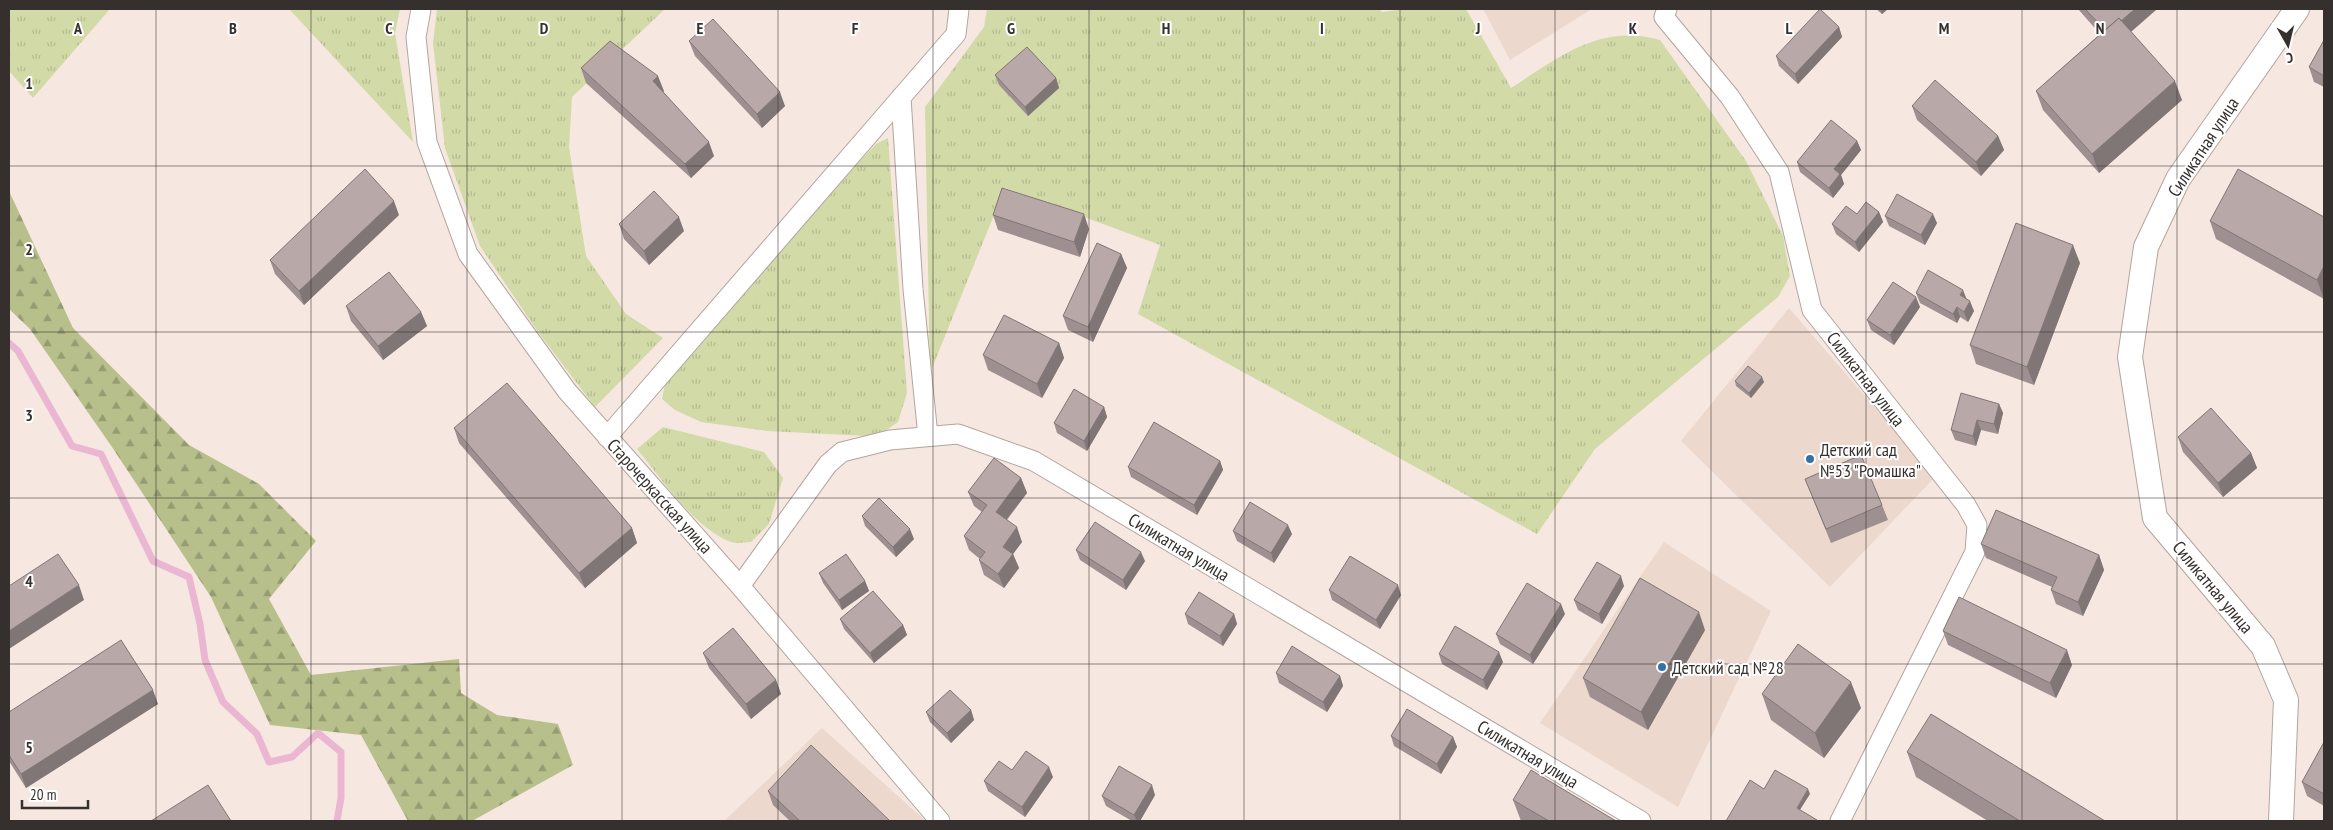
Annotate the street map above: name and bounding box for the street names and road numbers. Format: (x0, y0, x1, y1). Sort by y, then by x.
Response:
street label: Силикатная улица (2162, 93, 2244, 201)
street label: Силикатная улица (1822, 327, 1910, 431)
street label: Старочеркасская улица (602, 434, 718, 558)
street label: Силикатная улица (1124, 508, 1234, 586)
street label: Силикатная улица (2168, 536, 2258, 638)
street label: Силикатная улица (1473, 715, 1583, 793)

